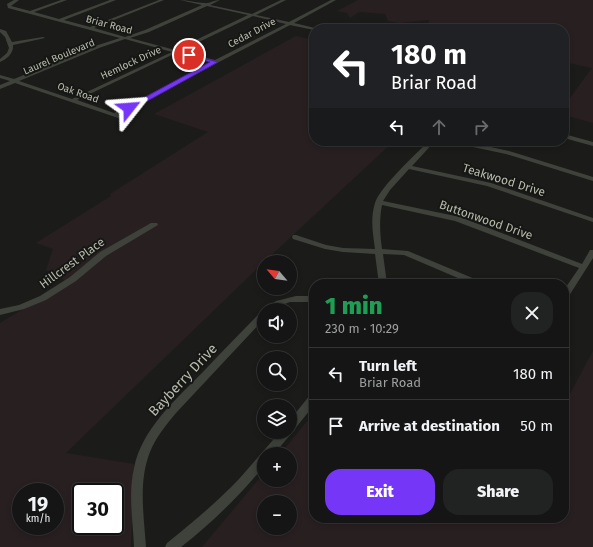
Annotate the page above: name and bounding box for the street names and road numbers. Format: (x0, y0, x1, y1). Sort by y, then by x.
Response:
street label: Briar Road (84, 13, 134, 37)
street label: Cedar Drive (226, 15, 278, 51)
street label: Laurel Boulevard (21, 37, 97, 77)
street label: Hemlock Drive (99, 44, 163, 82)
street label: Oak Road (56, 80, 100, 106)
street label: Teakwood Drive (461, 161, 547, 199)
street label: Buttonwood Drive (437, 197, 535, 243)
street label: Hillcrest Place (37, 235, 107, 291)
street label: Bayberry Drive (145, 340, 221, 420)

